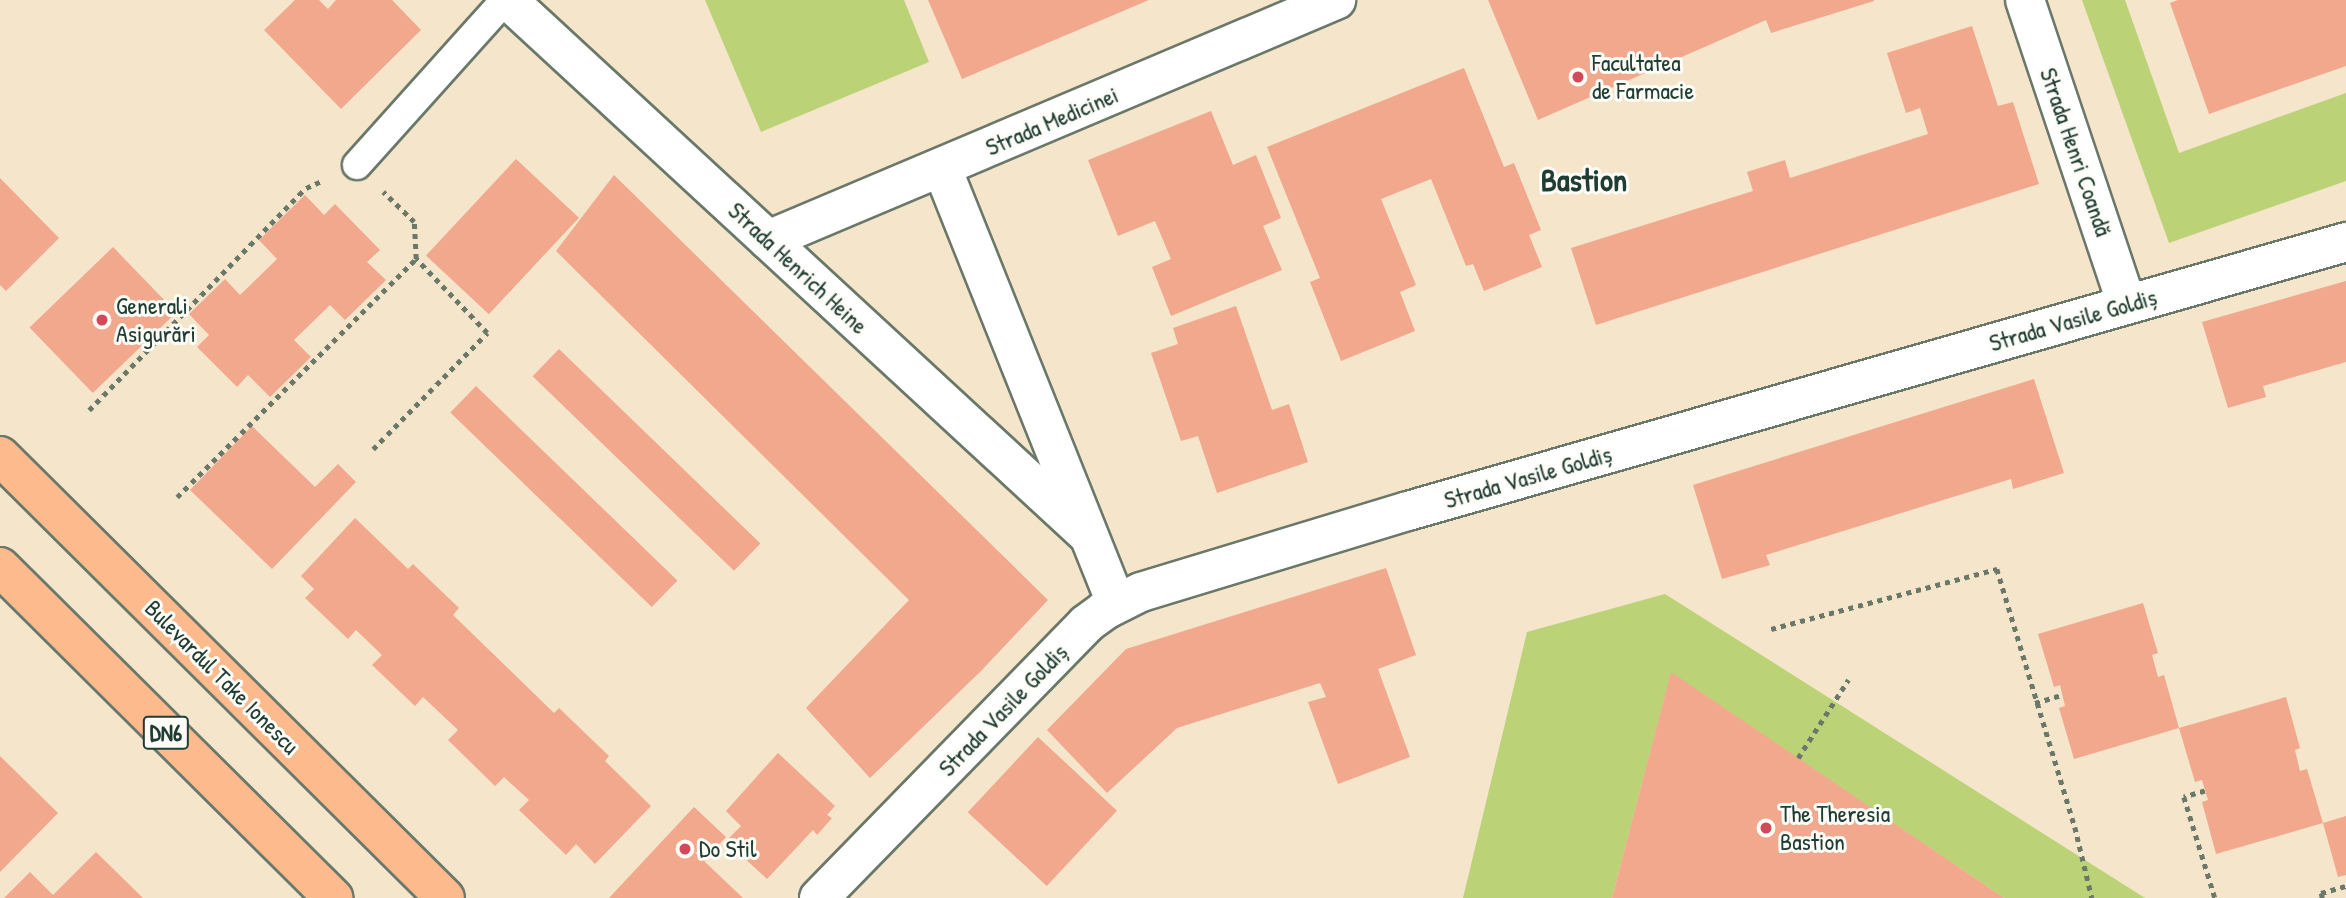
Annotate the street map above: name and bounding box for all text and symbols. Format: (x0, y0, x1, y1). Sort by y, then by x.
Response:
place label: Facultatea de Farmacie (1592, 49, 1694, 105)
street label: Strada Henri Coandă (2034, 64, 2118, 240)
marker: Facultatea de Farmacie (1570, 69, 1586, 85)
street label: Strada Medicinei (981, 80, 1123, 162)
district label: Bastion (1541, 161, 1627, 199)
street label: Strada Henrich Heine (722, 196, 874, 340)
street label: Strada Vasile Goldiș (1986, 282, 2160, 358)
place label: Generali Asigurări (116, 292, 196, 348)
marker: Generali Asigurări (94, 312, 110, 328)
street label: Strada Vasile Goldiș (1441, 439, 1615, 515)
street label: Bulevardul Take Ionescu (139, 594, 305, 760)
street label: Strada Vasile Goldiș (933, 638, 1073, 782)
road number: DN6 (142, 713, 190, 752)
place label: The Theresia Bastion (1780, 800, 1890, 856)
marker: The Theresia Bastion (1758, 820, 1774, 836)
place label: Do Stil (699, 835, 757, 863)
marker: Do Stil (677, 841, 693, 857)

